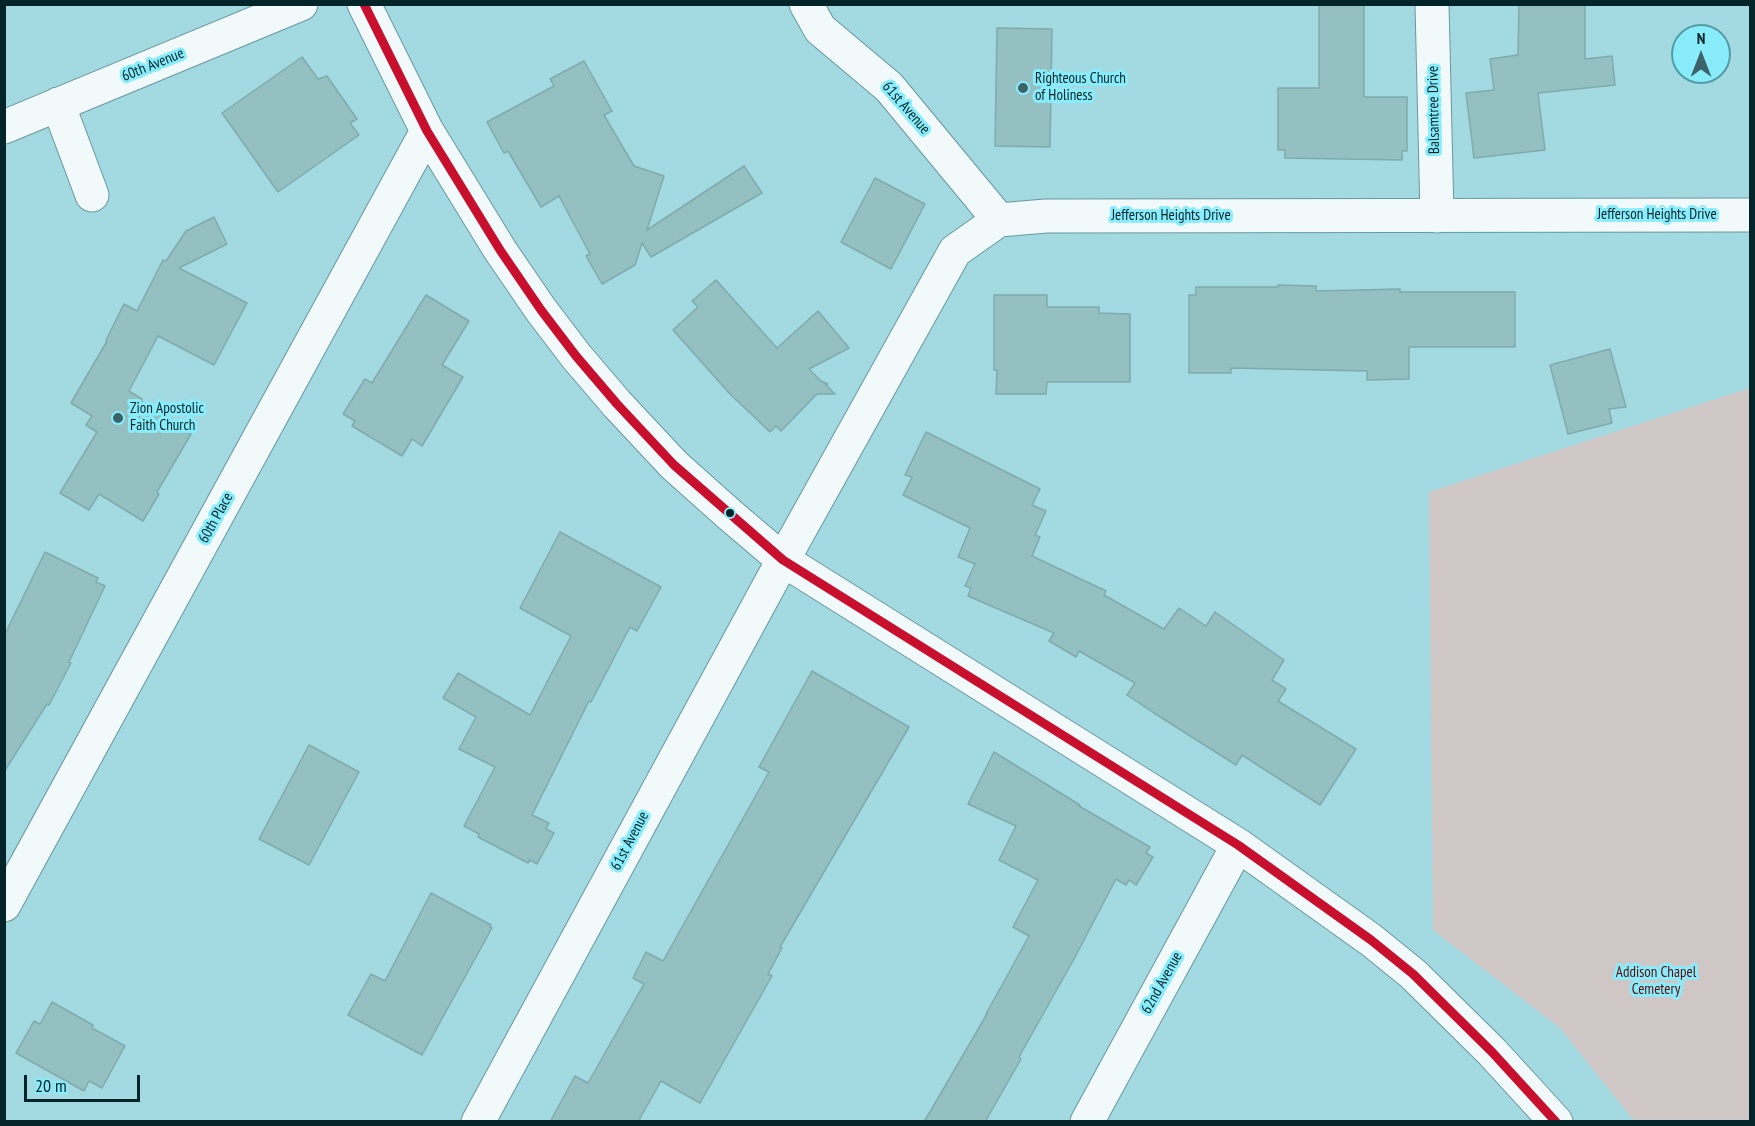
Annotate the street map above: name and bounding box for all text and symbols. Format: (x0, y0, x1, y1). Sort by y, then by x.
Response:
north arrow (1671, 24, 1731, 84)
text: N (1697, 28, 1705, 48)
street label: 60th Avenue (119, 44, 187, 86)
street label: Balsamtree Drive (1424, 66, 1444, 154)
place label: Righteous Church of Holiness (1035, 70, 1126, 105)
street label: 61st Avenue (878, 78, 934, 138)
marker: Righteous Church of Holiness (1016, 81, 1030, 95)
street label: Jefferson Heights Drive (1597, 206, 1717, 224)
street label: Jefferson Heights Drive (1111, 207, 1231, 225)
place label: Zion Apostolic Faith Church (130, 400, 204, 435)
marker: Zion Apostolic Faith Church (111, 411, 125, 425)
street label: 60th Place (195, 490, 237, 546)
unlabelled marker (724, 507, 736, 519)
street label: 61st Avenue (607, 809, 653, 873)
street label: 62nd Avenue (1138, 949, 1186, 1017)
park label: Addison Chapel Cemetery (1616, 964, 1696, 999)
scale bar (27, 1063, 142, 1101)
text: 20 m (35, 1074, 67, 1097)

